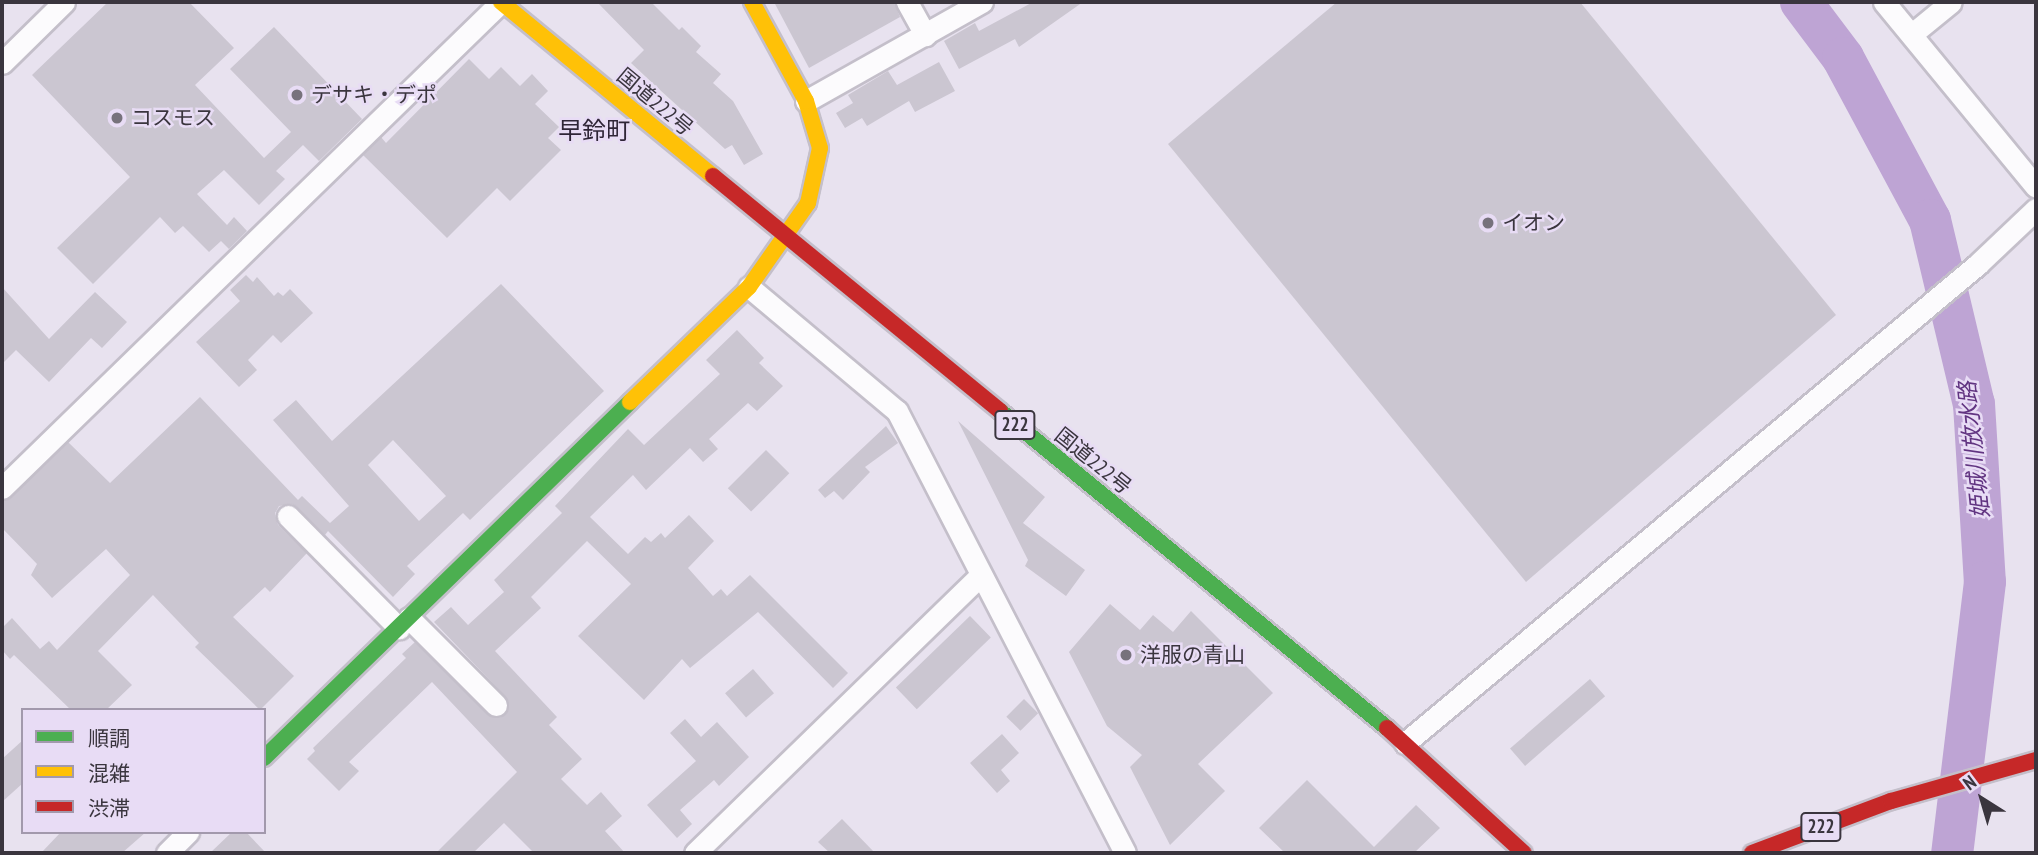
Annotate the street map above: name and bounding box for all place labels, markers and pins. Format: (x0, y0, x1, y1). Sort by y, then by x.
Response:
place label: デサキ・デポ (311, 82, 437, 108)
marker: デサキ・デポ (289, 87, 305, 103)
place label: コスモス (131, 105, 215, 131)
marker: コスモス (109, 110, 125, 126)
place label: イオン (1502, 210, 1565, 236)
marker: イオン (1480, 215, 1496, 231)
place label: 洋服の青山 (1140, 642, 1245, 668)
marker: 洋服の青山 (1118, 647, 1134, 663)

